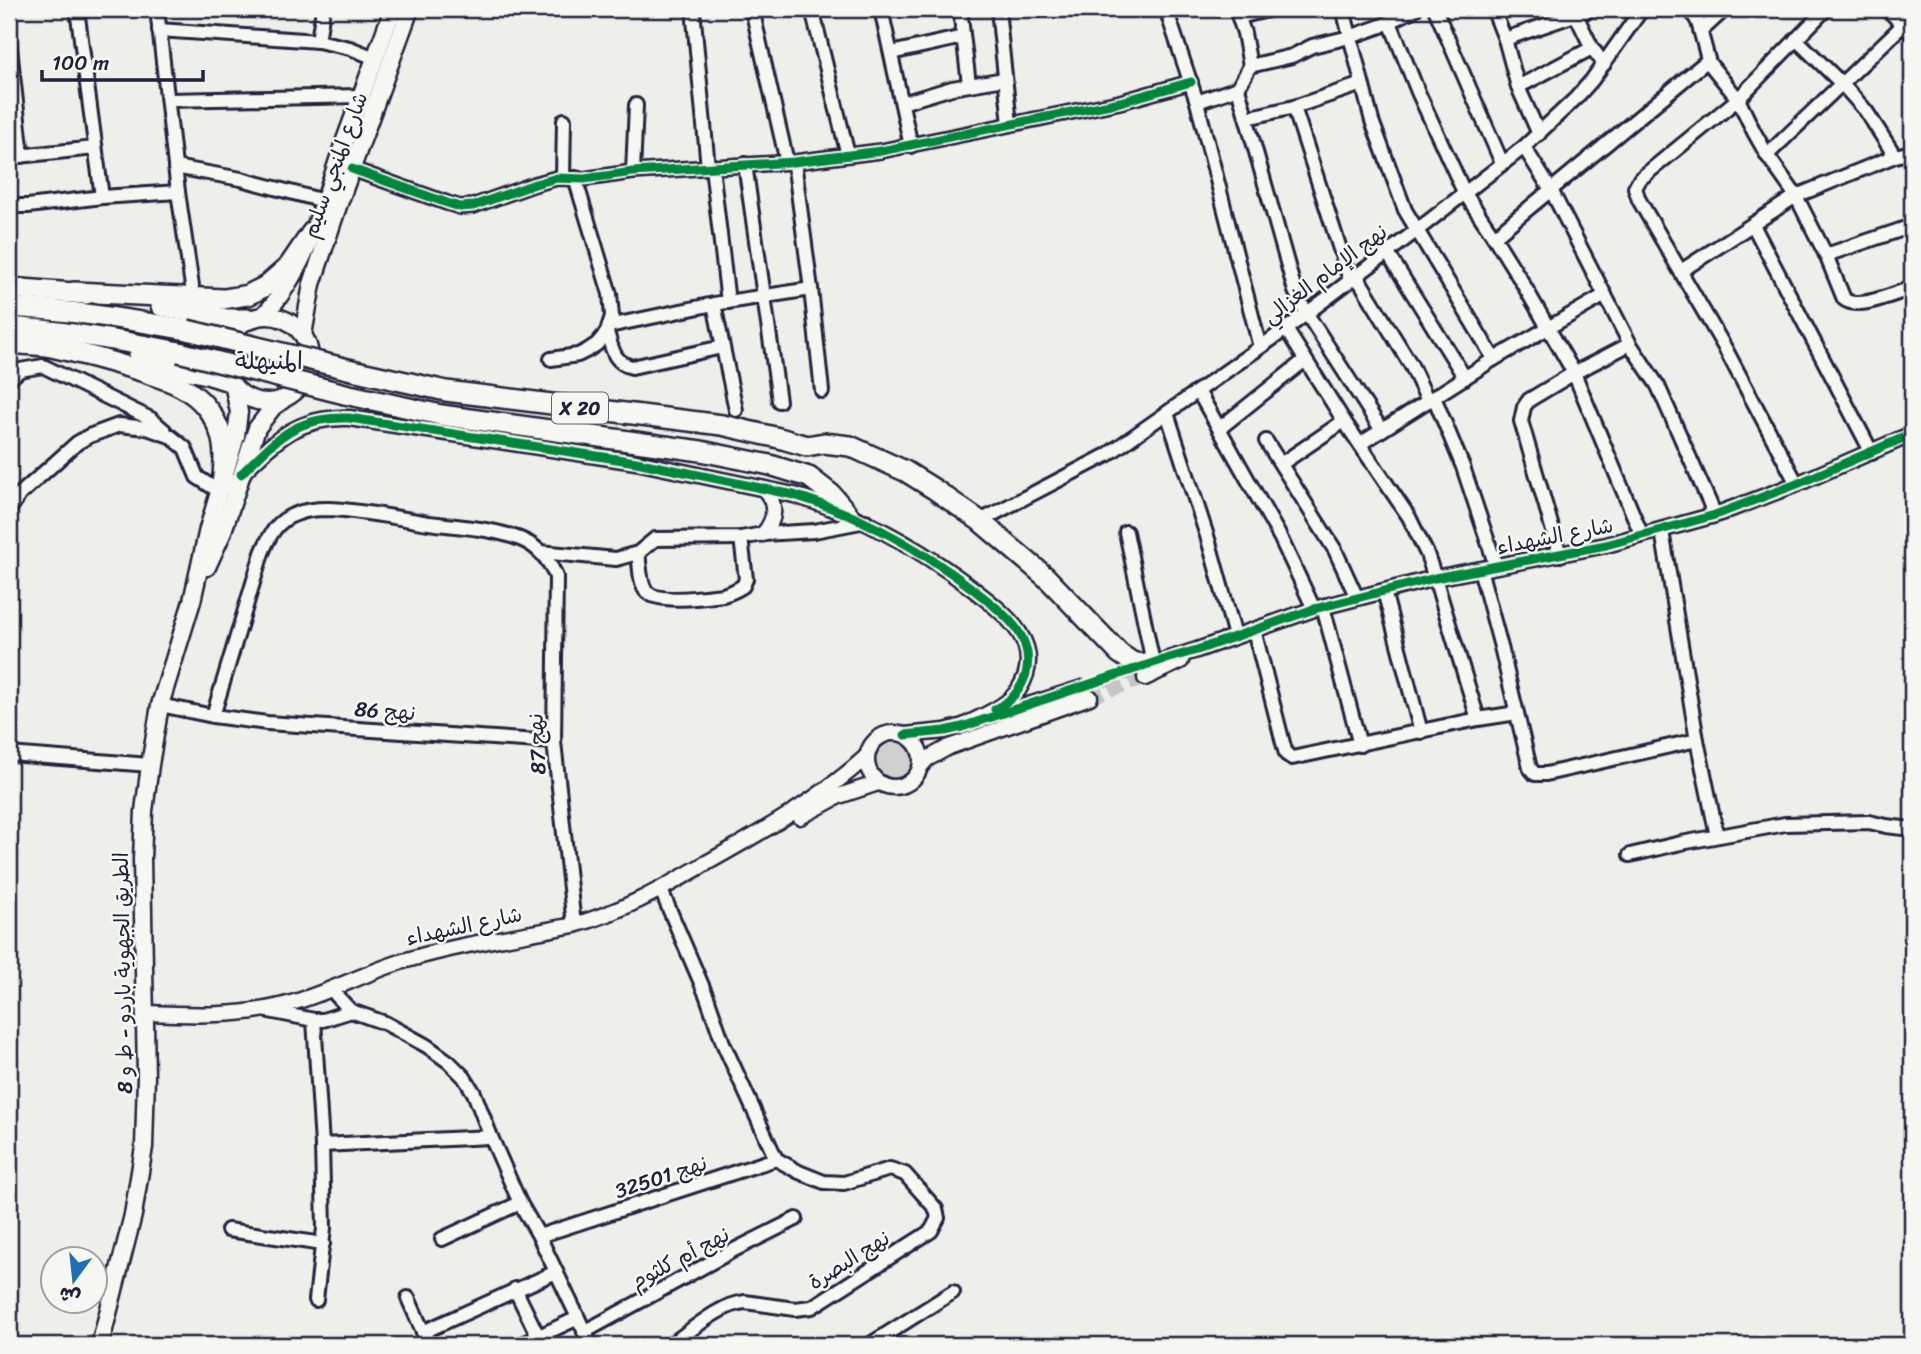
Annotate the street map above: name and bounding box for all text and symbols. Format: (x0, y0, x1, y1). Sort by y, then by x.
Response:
scale bar (42, 38, 203, 82)
text: 100 m (52, 44, 109, 82)
street label: شارع المنجي سليم (291, 87, 379, 243)
street label: نهج الإمام الغزالي (1254, 214, 1396, 334)
district label: المنيهلة (235, 340, 303, 382)
road number: X 20 (552, 392, 608, 424)
street label: شارع الشهداء (1493, 506, 1617, 566)
street label: نهج 86 (353, 690, 417, 732)
street label: نهج 87 (516, 712, 558, 776)
street label: الطريق الجهوية باردو - ط و 8 (102, 852, 144, 1094)
street label: شارع الشهداء (402, 895, 526, 957)
street label: نهج 32501 (610, 1144, 712, 1210)
street label: نهج أم كلثوم (623, 1216, 737, 1300)
street label: نهج البصرة (800, 1220, 898, 1300)
north arrow (38, 1246, 108, 1316)
text: ش (55, 1277, 84, 1315)

